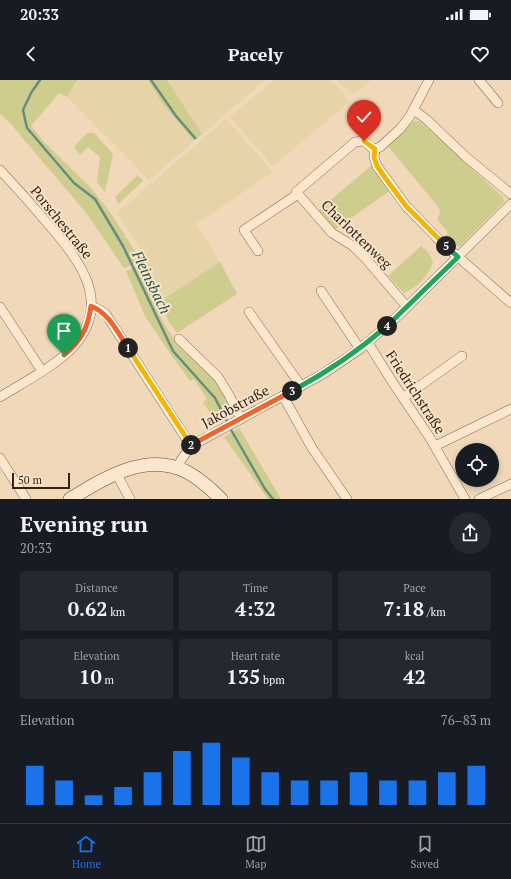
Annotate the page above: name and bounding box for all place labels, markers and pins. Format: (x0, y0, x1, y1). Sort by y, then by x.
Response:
pin (347, 100, 381, 141)
pin: 5 (436, 236, 456, 256)
pin (47, 314, 81, 355)
pin: 4 (377, 316, 397, 336)
pin: 1 (118, 338, 138, 358)
pin: 3 (282, 381, 302, 401)
pin: 2 (181, 435, 201, 455)

